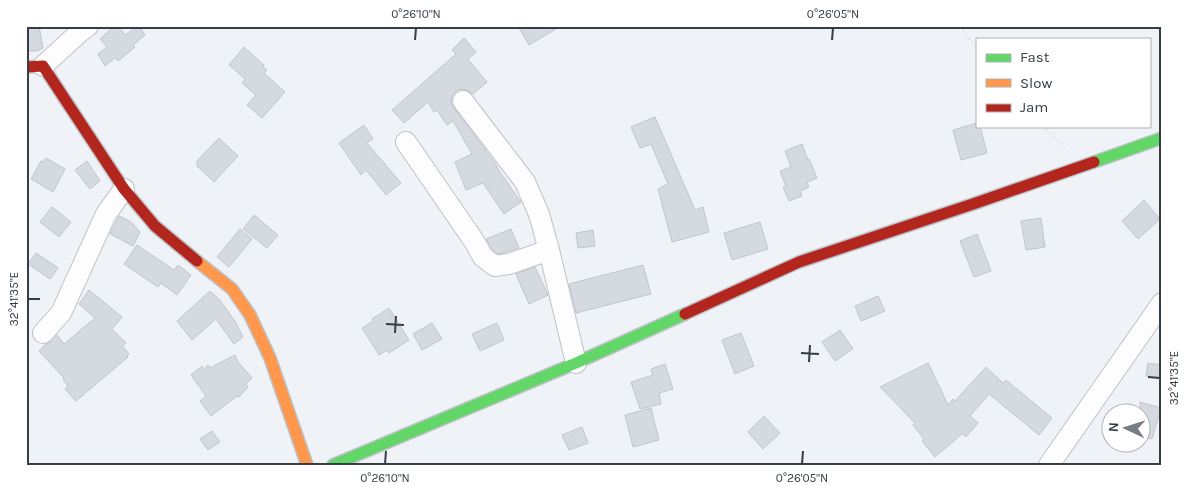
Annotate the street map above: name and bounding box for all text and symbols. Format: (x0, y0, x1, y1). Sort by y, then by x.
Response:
text: 0°26'10"N (391, 7, 441, 21)
text: 0°26'05"N (807, 7, 859, 21)
legend (976, 38, 1150, 128)
text: Fast (1020, 48, 1050, 66)
text: Slow (1020, 74, 1052, 92)
text: Jam (1020, 98, 1048, 116)
text: 32°41'35"E (7, 272, 21, 326)
text: 32°41'35"E (1167, 351, 1181, 405)
north arrow (1100, 404, 1150, 454)
text: N (1105, 422, 1122, 433)
text: 0°26'10"N (360, 471, 410, 485)
text: 0°26'05"N (776, 471, 828, 485)

